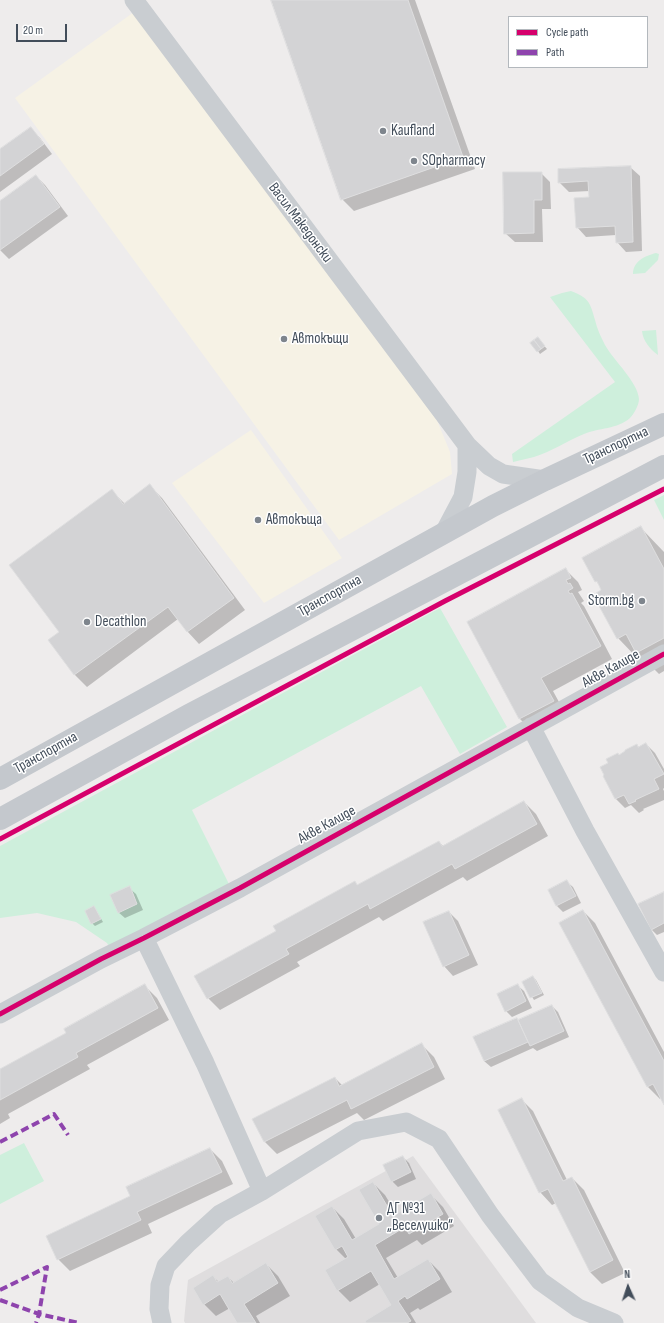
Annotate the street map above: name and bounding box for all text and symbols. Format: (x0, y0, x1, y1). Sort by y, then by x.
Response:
scale bar (18, 16, 69, 42)
legend (508, 16, 648, 68)
text: 20 m (23, 23, 43, 38)
text: Cycle path (546, 25, 588, 40)
text: Path (546, 45, 564, 60)
place label: Kaufland (391, 122, 435, 140)
marker: Kaufland (378, 126, 388, 136)
place label: SOpharmacy (422, 152, 486, 170)
marker: SOpharmacy (409, 156, 419, 166)
street label: Васил Македонски (264, 180, 336, 266)
place label: Автокъщи (292, 330, 349, 348)
marker: Автокъщи (279, 334, 289, 344)
street label: Транспортна (581, 423, 651, 469)
place label: Автокъща (266, 511, 322, 529)
marker: Автокъща (253, 515, 263, 525)
street label: Транспортна (295, 571, 365, 621)
place label: Storm.bg (588, 592, 634, 610)
marker: Storm.bg (637, 596, 647, 606)
place label: Decathlon (95, 613, 146, 631)
marker: Decathlon (82, 617, 92, 627)
street label: Акве Калиде (579, 646, 643, 692)
street label: Транспортна (11, 728, 81, 778)
street label: Акве Калиде (295, 802, 359, 848)
place label: ДГ №31 „Веселушко“ (387, 1200, 453, 1235)
marker: ДГ №31 „Веселушко“ (374, 1213, 384, 1223)
north arrow (608, 1267, 648, 1307)
text: N (624, 1268, 631, 1281)

